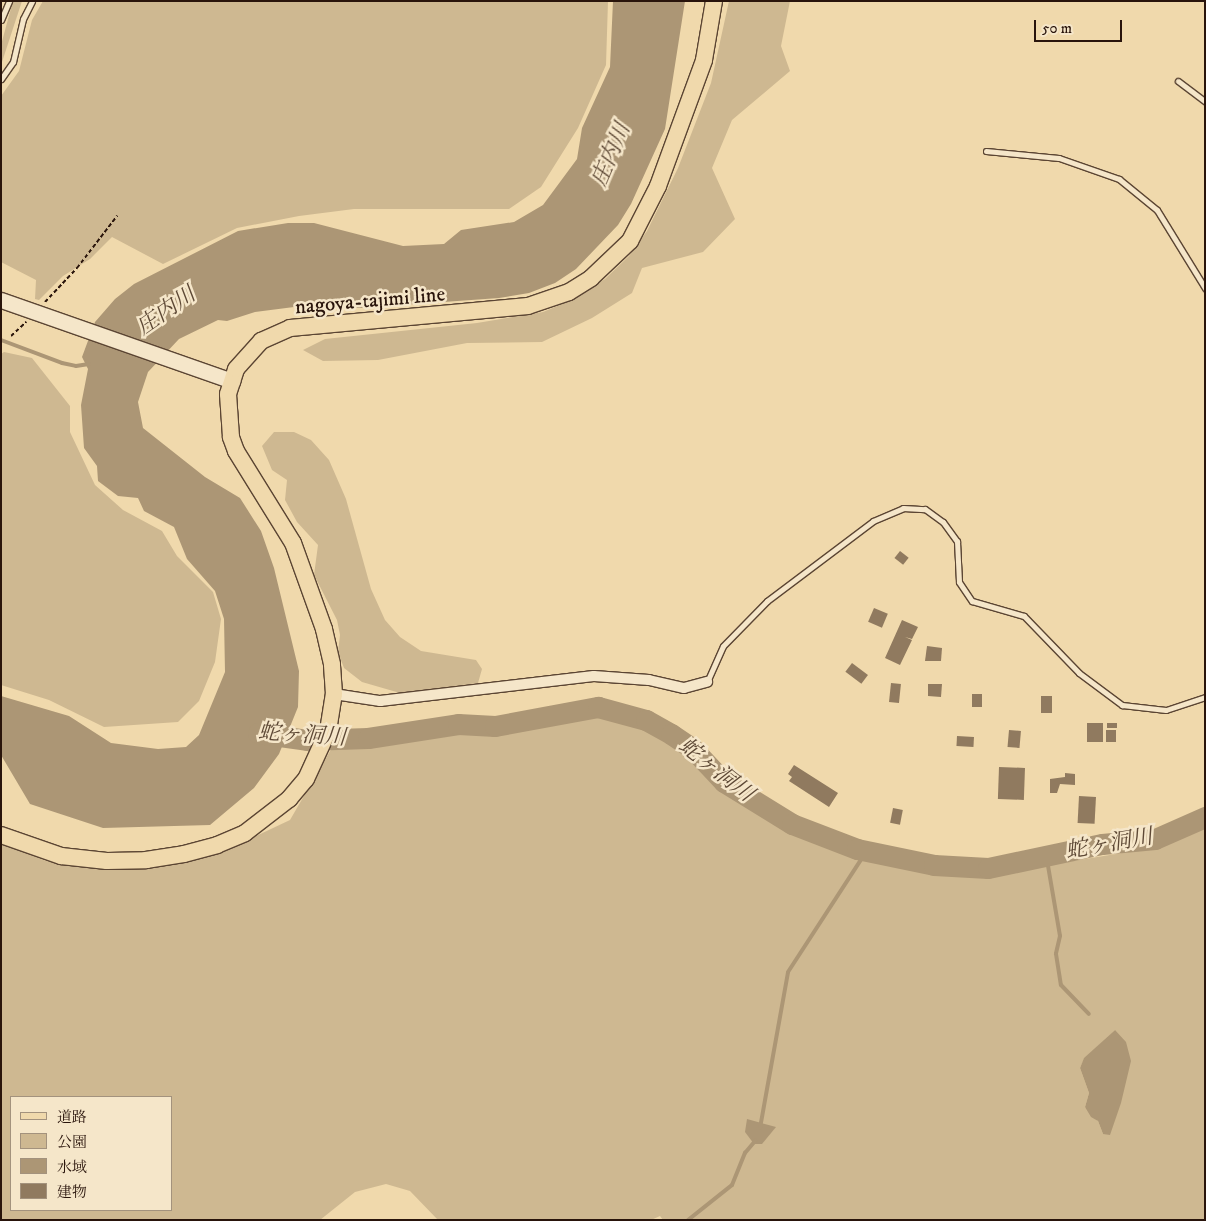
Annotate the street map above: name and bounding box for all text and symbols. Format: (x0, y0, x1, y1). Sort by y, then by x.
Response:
scale bar (1036, 10, 1124, 42)
text: 50 m (1042, 19, 1072, 38)
water label: 庄内川 (586, 119, 636, 191)
water label: 庄内川 (131, 281, 201, 341)
street label: nagoya-tajimi line (294, 282, 446, 320)
water label: 蛇ヶ洞川 (257, 719, 347, 751)
water label: 蛇ヶ洞川 (673, 733, 759, 807)
water label: 蛇ヶ洞川 (1063, 823, 1155, 865)
legend (10, 1096, 172, 1211)
text: 道路 (57, 1108, 87, 1127)
text: 公園 (57, 1133, 87, 1152)
text: 水域 (57, 1158, 87, 1177)
text: 建物 (57, 1183, 87, 1202)

